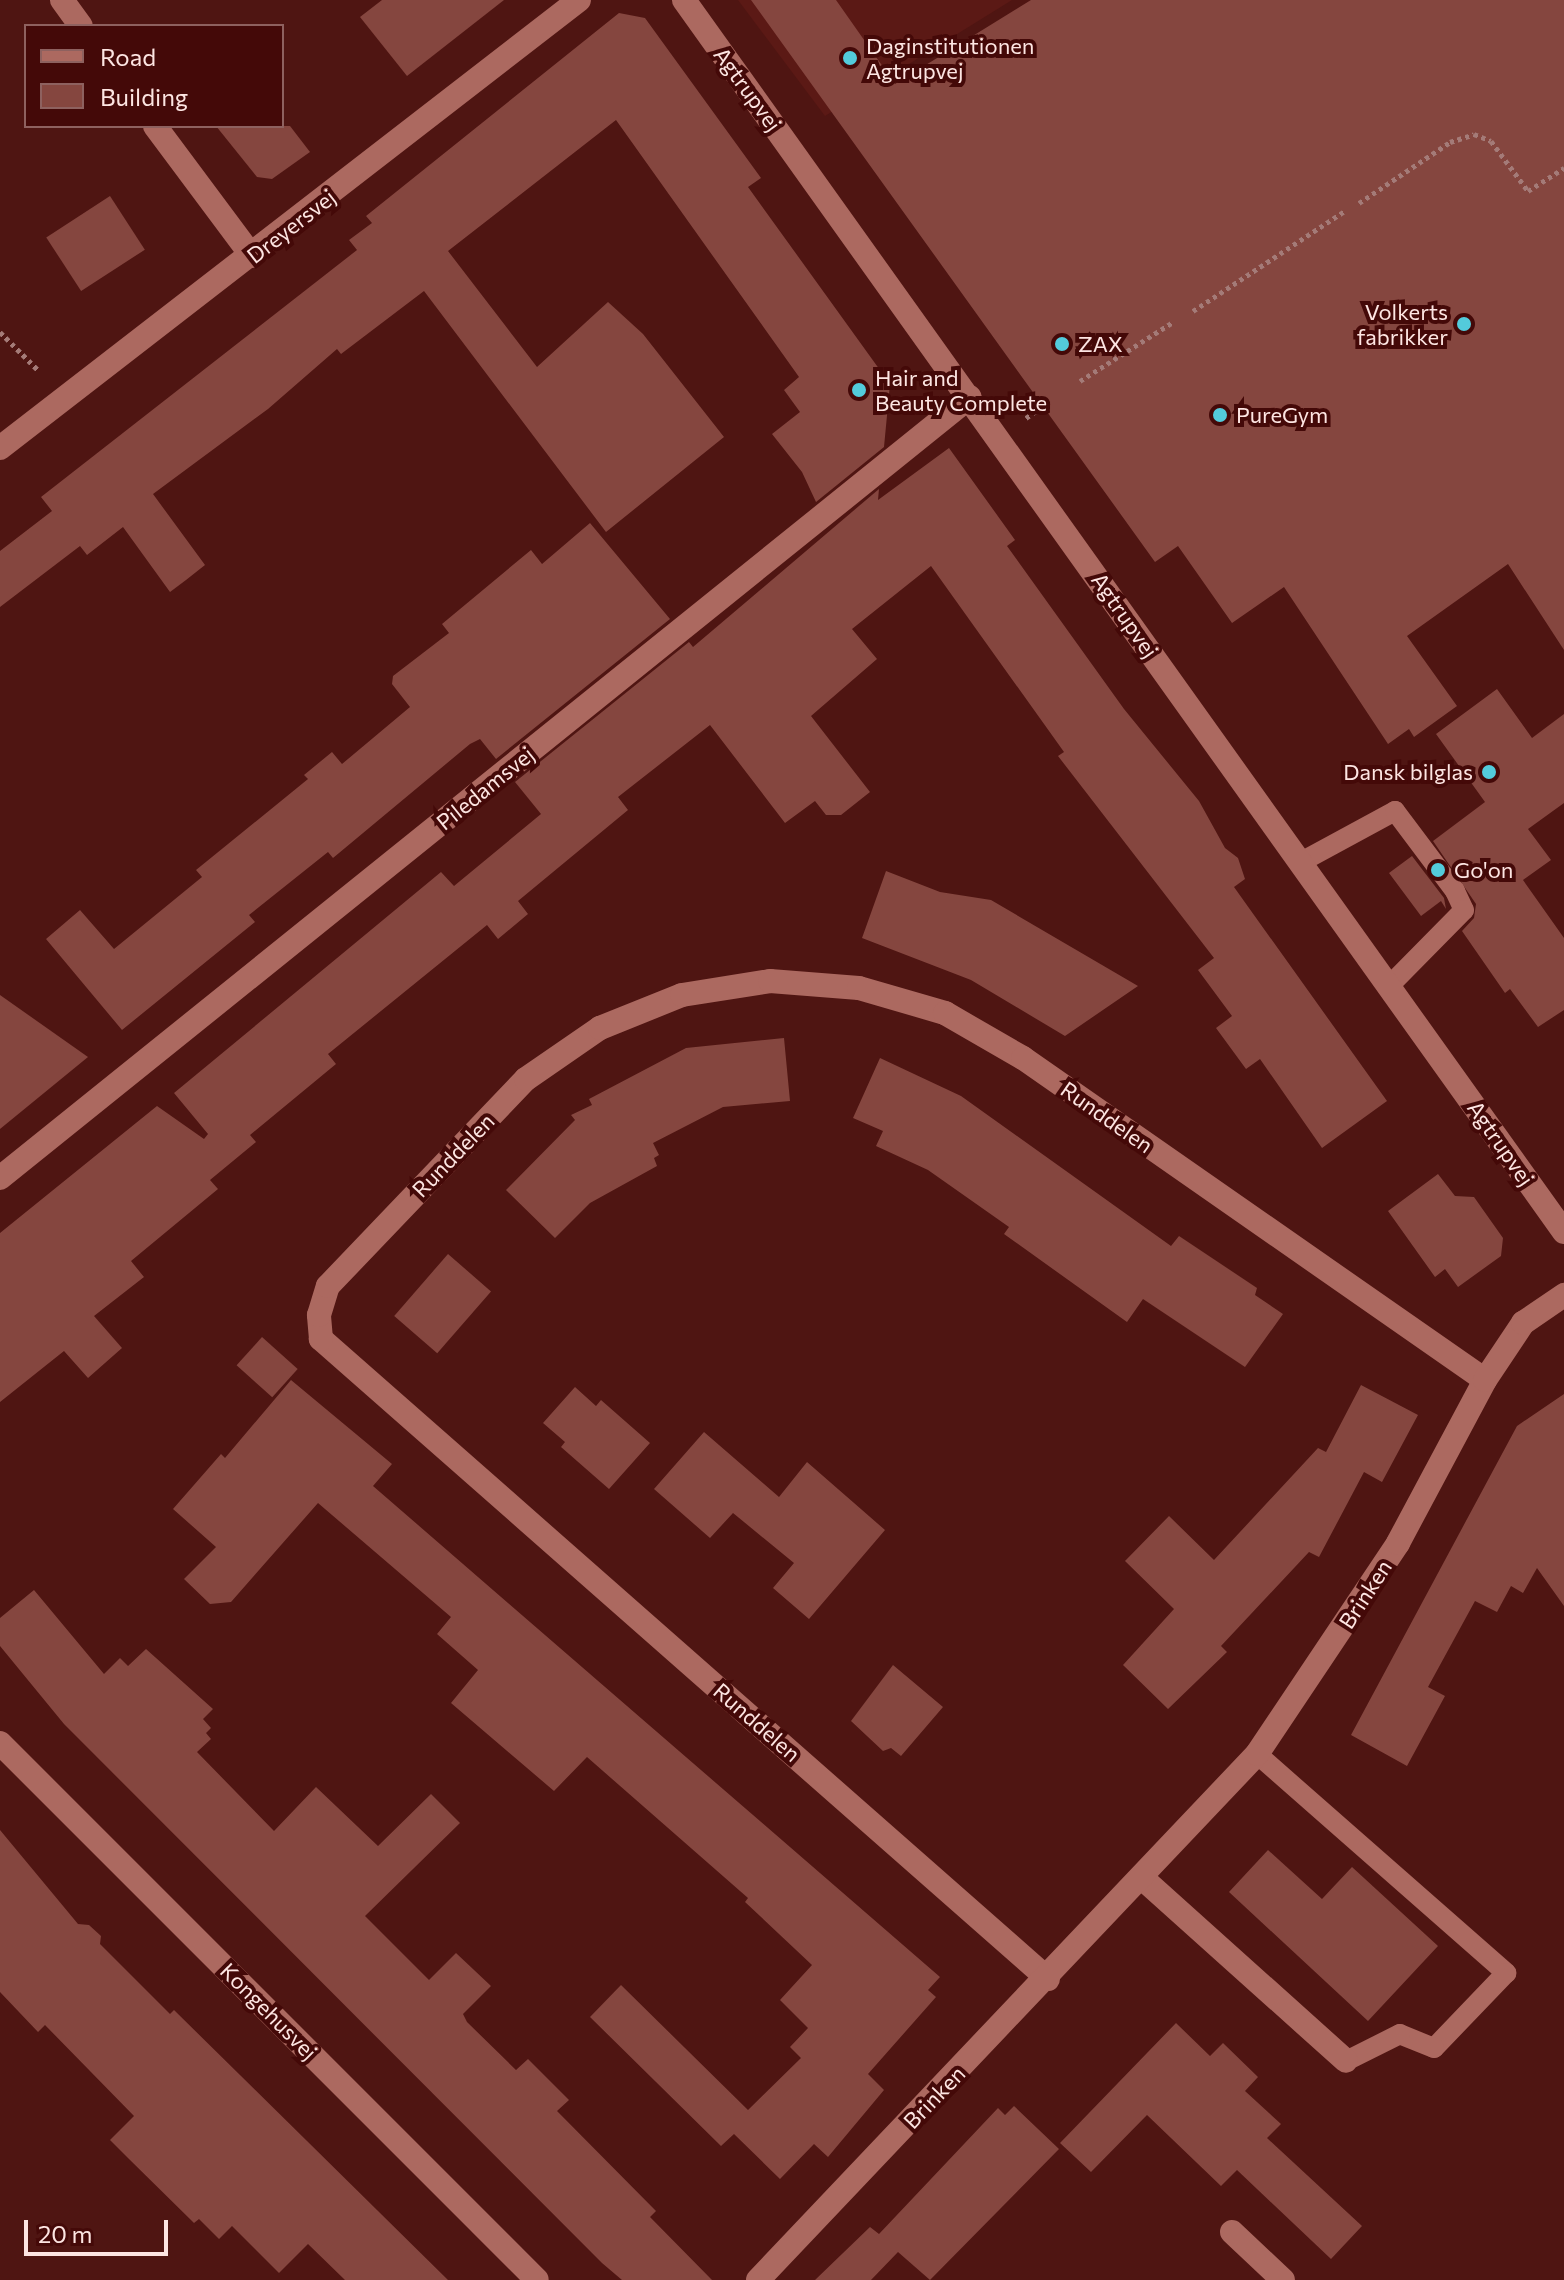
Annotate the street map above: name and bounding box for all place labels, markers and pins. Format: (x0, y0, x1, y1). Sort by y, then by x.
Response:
place label: Daginstitutionen Agtrupvej (866, 32, 1034, 84)
marker: Daginstitutionen Agtrupvej (841, 49, 859, 67)
place label: Volkerts fabrikker (1357, 298, 1448, 350)
marker: Volkerts fabrikker (1455, 315, 1473, 333)
place label: ZAX (1078, 331, 1123, 357)
marker: ZAX (1053, 335, 1071, 353)
place label: Hair and Beauty Complete (875, 364, 1047, 416)
marker: Hair and Beauty Complete (850, 381, 868, 399)
place label: PureGym (1236, 402, 1328, 428)
marker: PureGym (1211, 406, 1229, 424)
place label: Dansk bilglas (1343, 759, 1473, 785)
marker: Dansk bilglas (1480, 763, 1498, 781)
place label: Go'on (1454, 857, 1513, 883)
marker: Go'on (1429, 861, 1447, 879)

